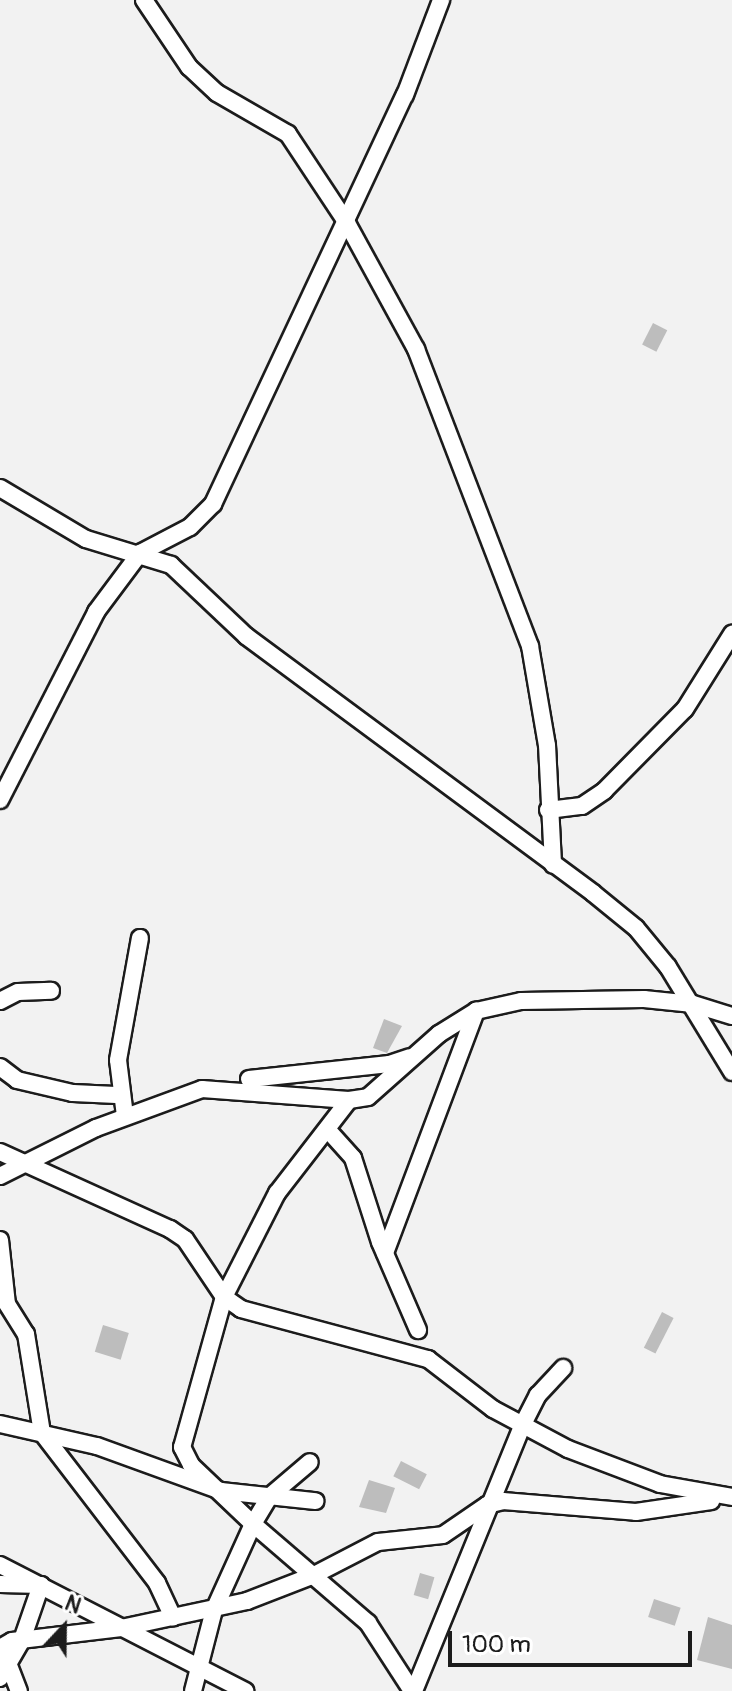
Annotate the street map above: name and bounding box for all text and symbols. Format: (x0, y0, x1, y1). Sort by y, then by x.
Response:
north arrow (24, 1587, 104, 1667)
text: N (61, 1589, 85, 1621)
scale bar (452, 1615, 696, 1665)
text: 100 m (462, 1630, 531, 1659)

